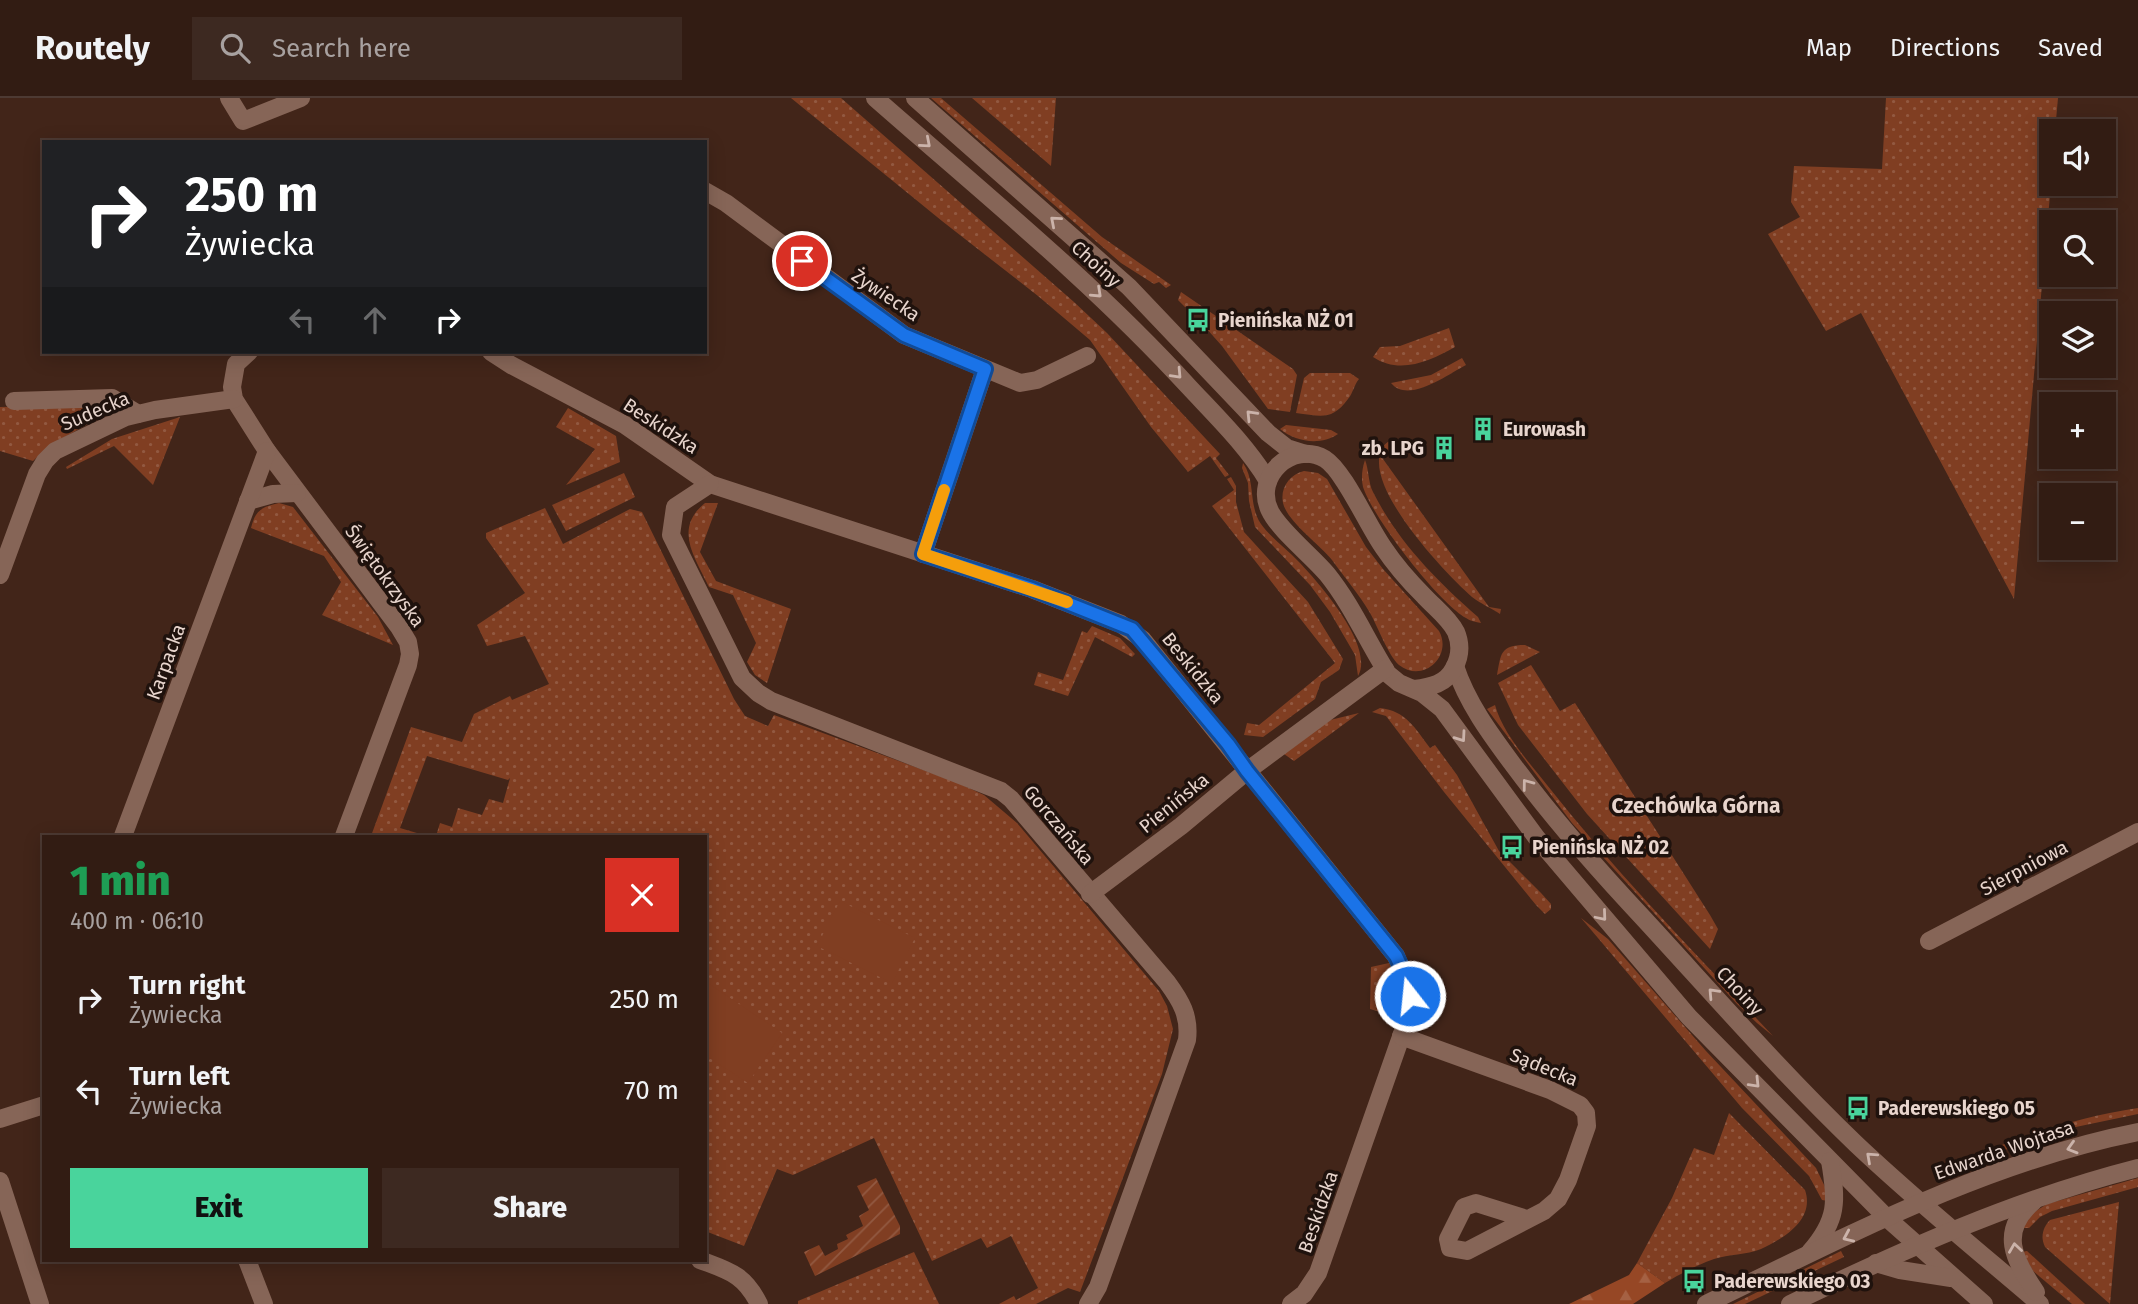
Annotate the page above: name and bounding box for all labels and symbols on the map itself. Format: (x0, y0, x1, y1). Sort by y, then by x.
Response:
one-way arrow (918, 135, 931, 147)
one-way arrow (1051, 217, 1064, 229)
pin (772, 231, 832, 291)
street label: Choiny (1067, 236, 1126, 293)
street label: Żywiecka (848, 264, 924, 326)
one-way arrow (1089, 285, 1102, 297)
bus stop icon: Pienińska NŻ 01 (1184, 306, 1212, 334)
place label: Pienińska NŻ 01 (1218, 308, 1354, 332)
one-way arrow (1169, 366, 1182, 379)
street label: Sudecka (57, 386, 133, 436)
street label: Beskidzka (619, 393, 703, 459)
one-way arrow (1247, 410, 1260, 423)
building icon: Eurowash (1469, 415, 1497, 443)
place label: Eurowash (1503, 418, 1586, 441)
building icon: zb. LPG (1430, 434, 1458, 462)
place label: zb. LPG (1362, 437, 1424, 460)
street label: Świętokrzyska (340, 521, 430, 631)
street label: Karpacka (142, 621, 190, 703)
street label: Beskidzka (1157, 628, 1229, 708)
one-way arrow (1453, 729, 1465, 742)
street label: Pienińska (1134, 768, 1214, 838)
one-way arrow (1523, 779, 1535, 791)
street label: Gorczańska (1019, 780, 1099, 870)
district label: Czechówka Górna (1612, 793, 1780, 819)
bus stop icon: Pienińska NŻ 02 (1498, 833, 1526, 861)
place label: Pienińska NŻ 02 (1532, 835, 1669, 859)
street label: Sierpniowa (1976, 835, 2072, 901)
one-way arrow (1594, 907, 1606, 920)
position arrow (1373, 959, 1447, 1033)
street label: Choiny (1712, 962, 1769, 1021)
one-way arrow (1709, 988, 1721, 1001)
street label: Sądecka (1507, 1043, 1581, 1091)
one-way arrow (1746, 1075, 1759, 1088)
bus stop icon: Paderewskiego 05 (1844, 1094, 1872, 1122)
place label: Paderewskiego 05 (1878, 1097, 2035, 1120)
street label: Edwarda Wojtasa (1931, 1115, 2077, 1185)
one-way arrow (2066, 1139, 2078, 1154)
one-way arrow (1866, 1153, 1879, 1165)
street label: Beskidzka (1293, 1168, 1343, 1256)
one-way arrow (1843, 1229, 1855, 1243)
one-way arrow (2007, 1242, 2022, 1254)
bus stop icon: Paderewskiego 03 (1680, 1267, 1708, 1295)
place label: Paderewskiego 03 (1714, 1270, 1871, 1293)

